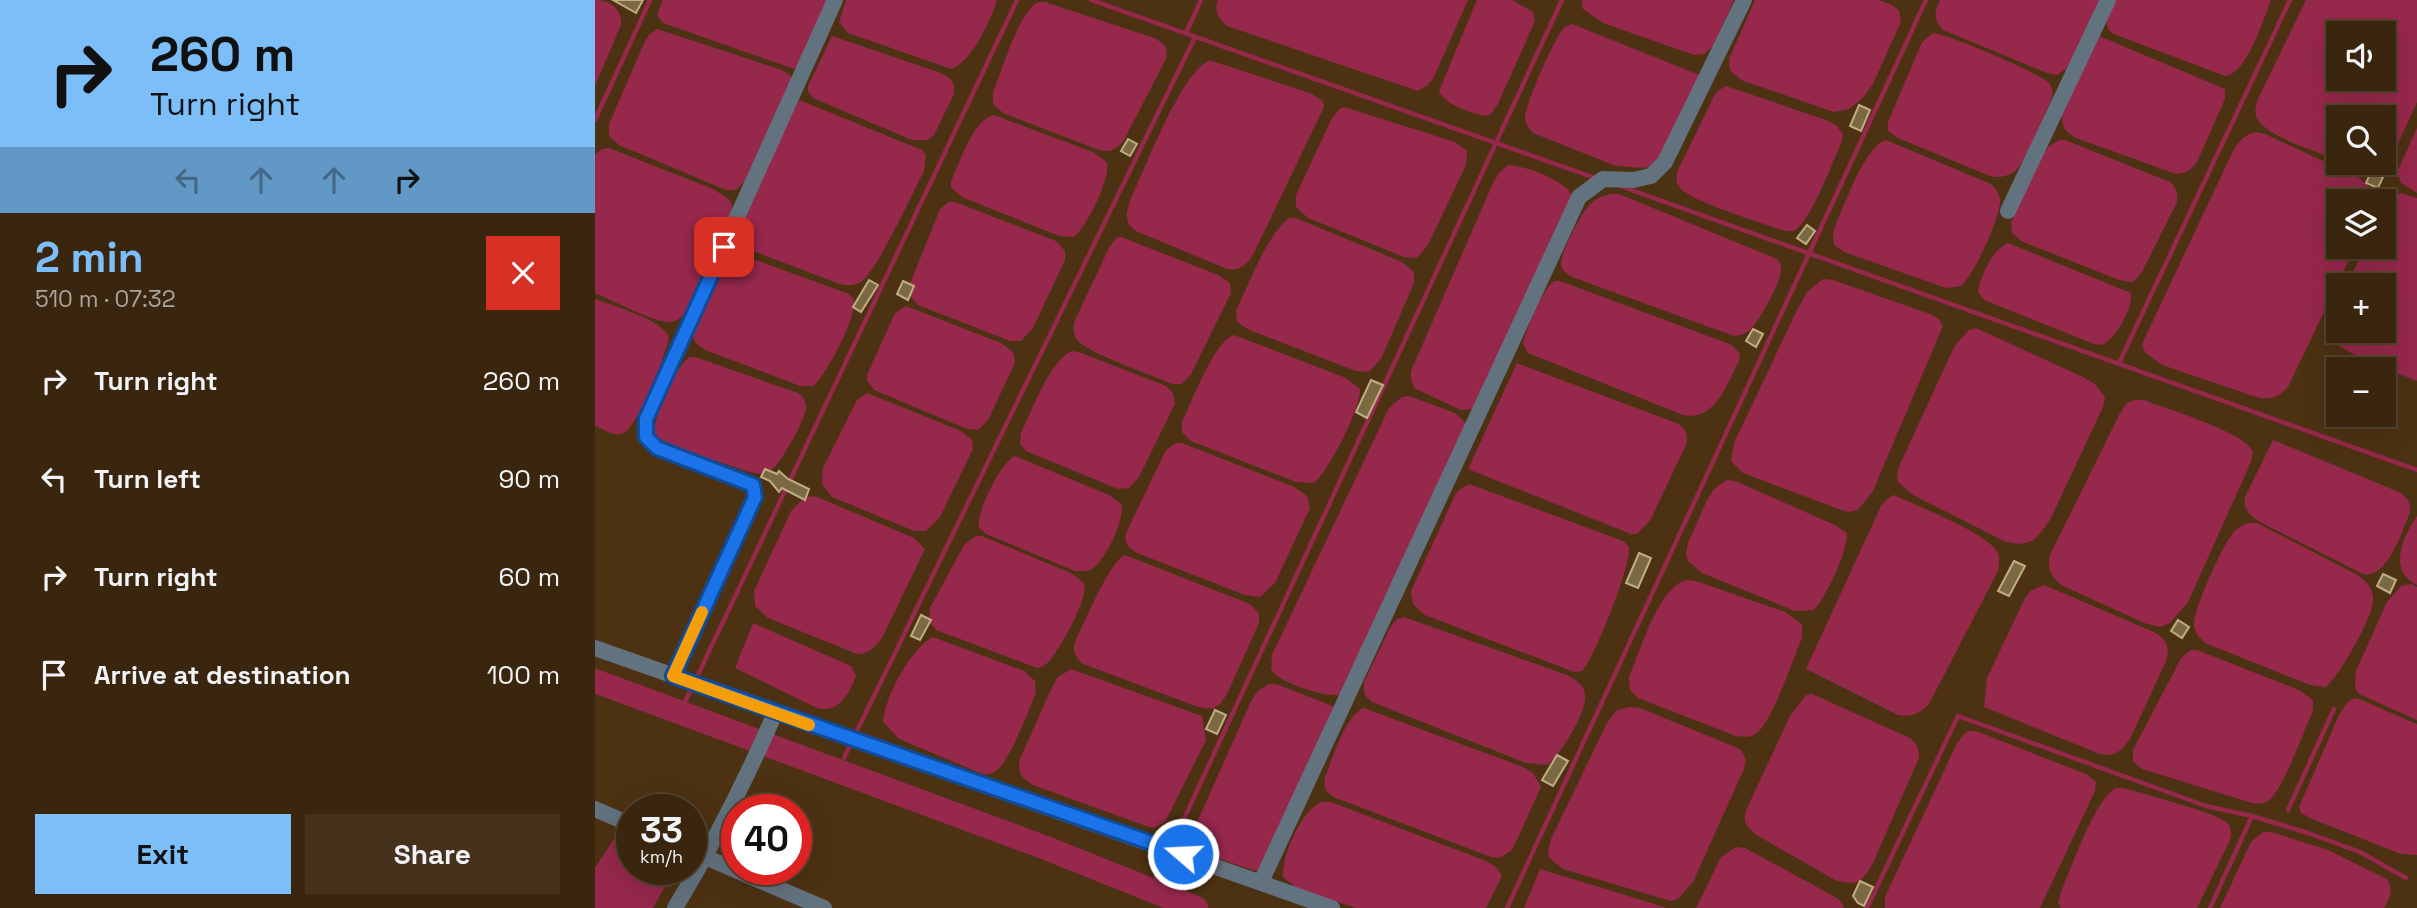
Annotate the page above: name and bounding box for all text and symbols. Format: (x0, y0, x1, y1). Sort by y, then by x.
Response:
map controls (2326, 21, 2396, 427)
button: sound (2326, 21, 2396, 91)
text: 260 m (150, 23, 295, 85)
icon: right (35, 28, 126, 119)
text: Turn right (150, 84, 300, 124)
button: search (2326, 105, 2396, 175)
icon: left (169, 161, 207, 199)
icon: ahead (242, 161, 280, 199)
icon: ahead (315, 161, 353, 199)
icon: right (388, 161, 426, 199)
button: layers (2326, 189, 2396, 259)
pin (694, 217, 754, 277)
icon: arrive (705, 228, 743, 266)
text: 2 min (35, 231, 144, 284)
button: close (486, 236, 560, 310)
button: + (2326, 273, 2396, 343)
text: 510 m · 07:32 (35, 284, 176, 314)
button: − (2326, 357, 2396, 427)
icon: right (35, 362, 73, 400)
text: Turn right (94, 364, 218, 398)
text: 260 m (483, 364, 560, 398)
icon: left (35, 460, 73, 498)
text: Turn left (94, 462, 201, 496)
text: 90 m (498, 462, 560, 496)
icon: right (35, 558, 73, 596)
text: Turn right (94, 560, 218, 594)
text: 60 m (498, 560, 560, 594)
icon: arrive (35, 656, 73, 694)
text: Arrive at destination (94, 658, 351, 692)
text: 100 m (487, 658, 560, 692)
speed limit sign: 40 (721, 794, 812, 885)
text: 33 (640, 808, 683, 852)
button: Exit (35, 814, 291, 894)
button: Share (305, 814, 560, 894)
position arrow (1146, 817, 1220, 891)
text: km/h (640, 845, 683, 868)

